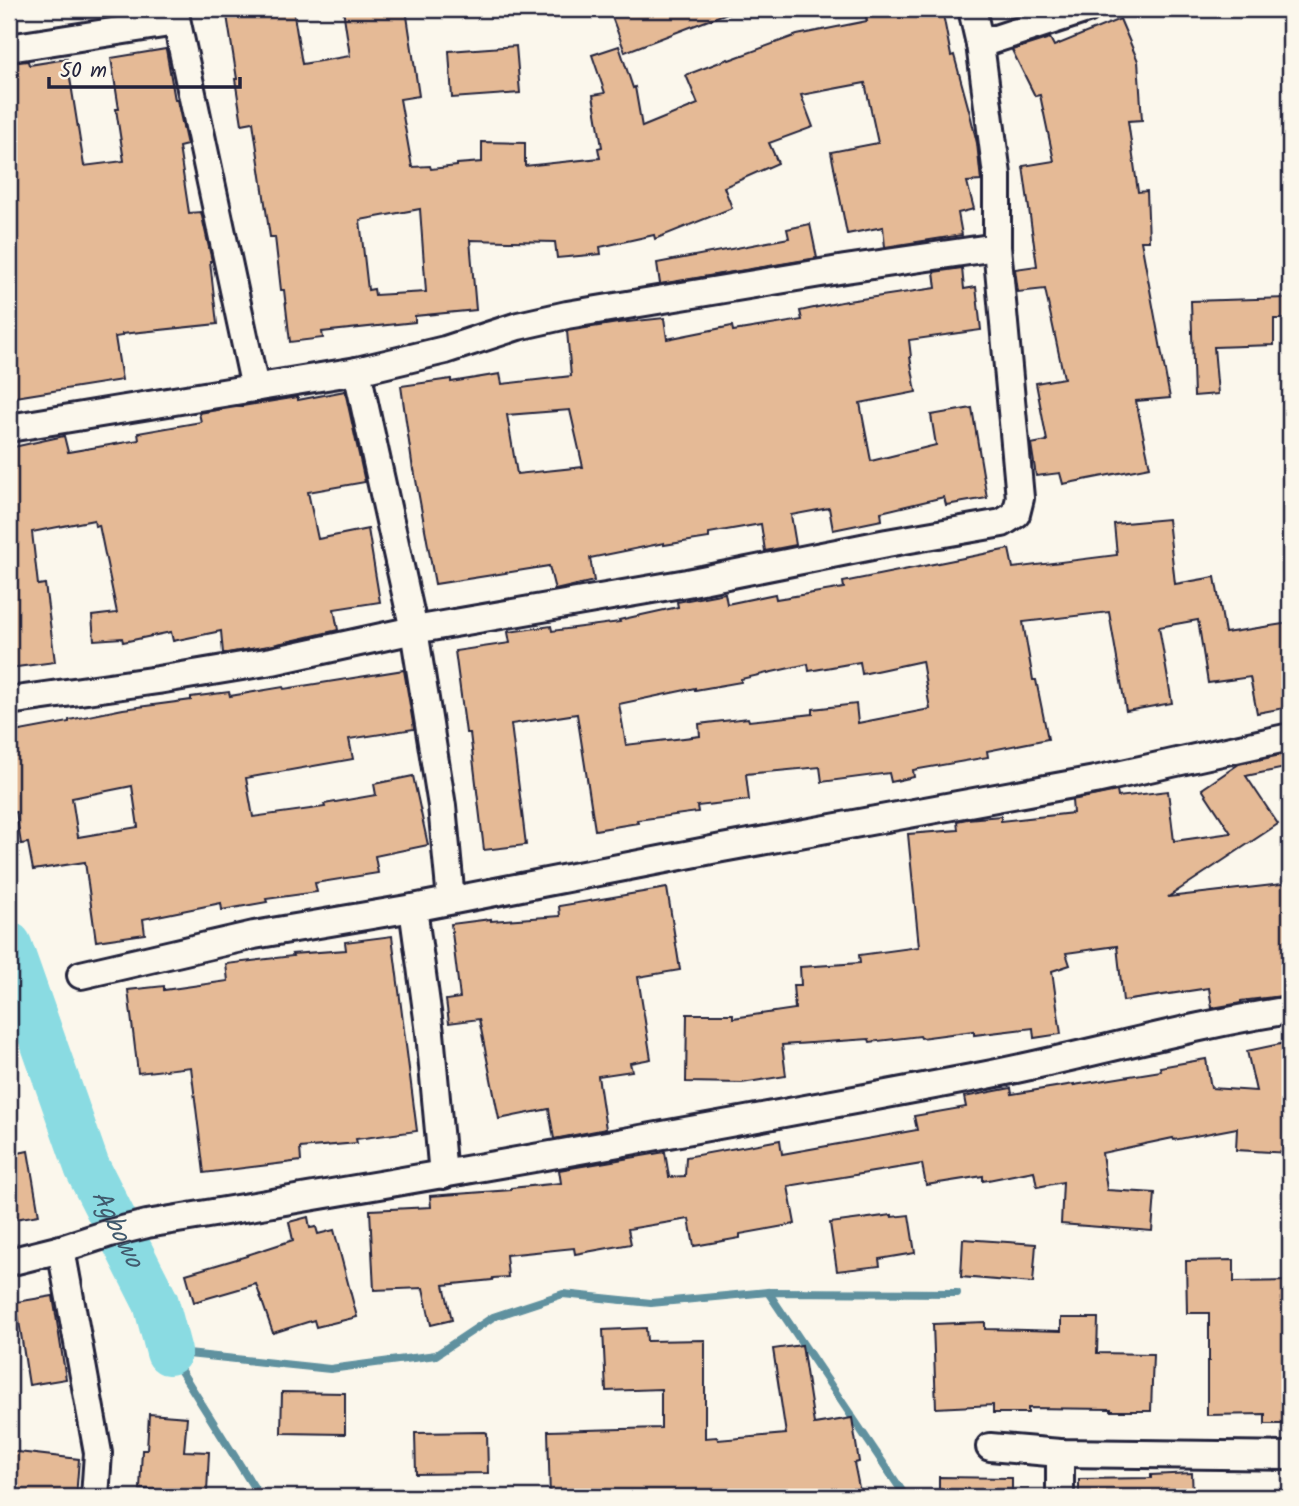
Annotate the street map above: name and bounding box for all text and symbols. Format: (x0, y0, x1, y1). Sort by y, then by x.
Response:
scale bar (49, 46, 240, 90)
text: 50 m (60, 55, 107, 88)
water label: Agbowo (79, 1183, 155, 1278)

